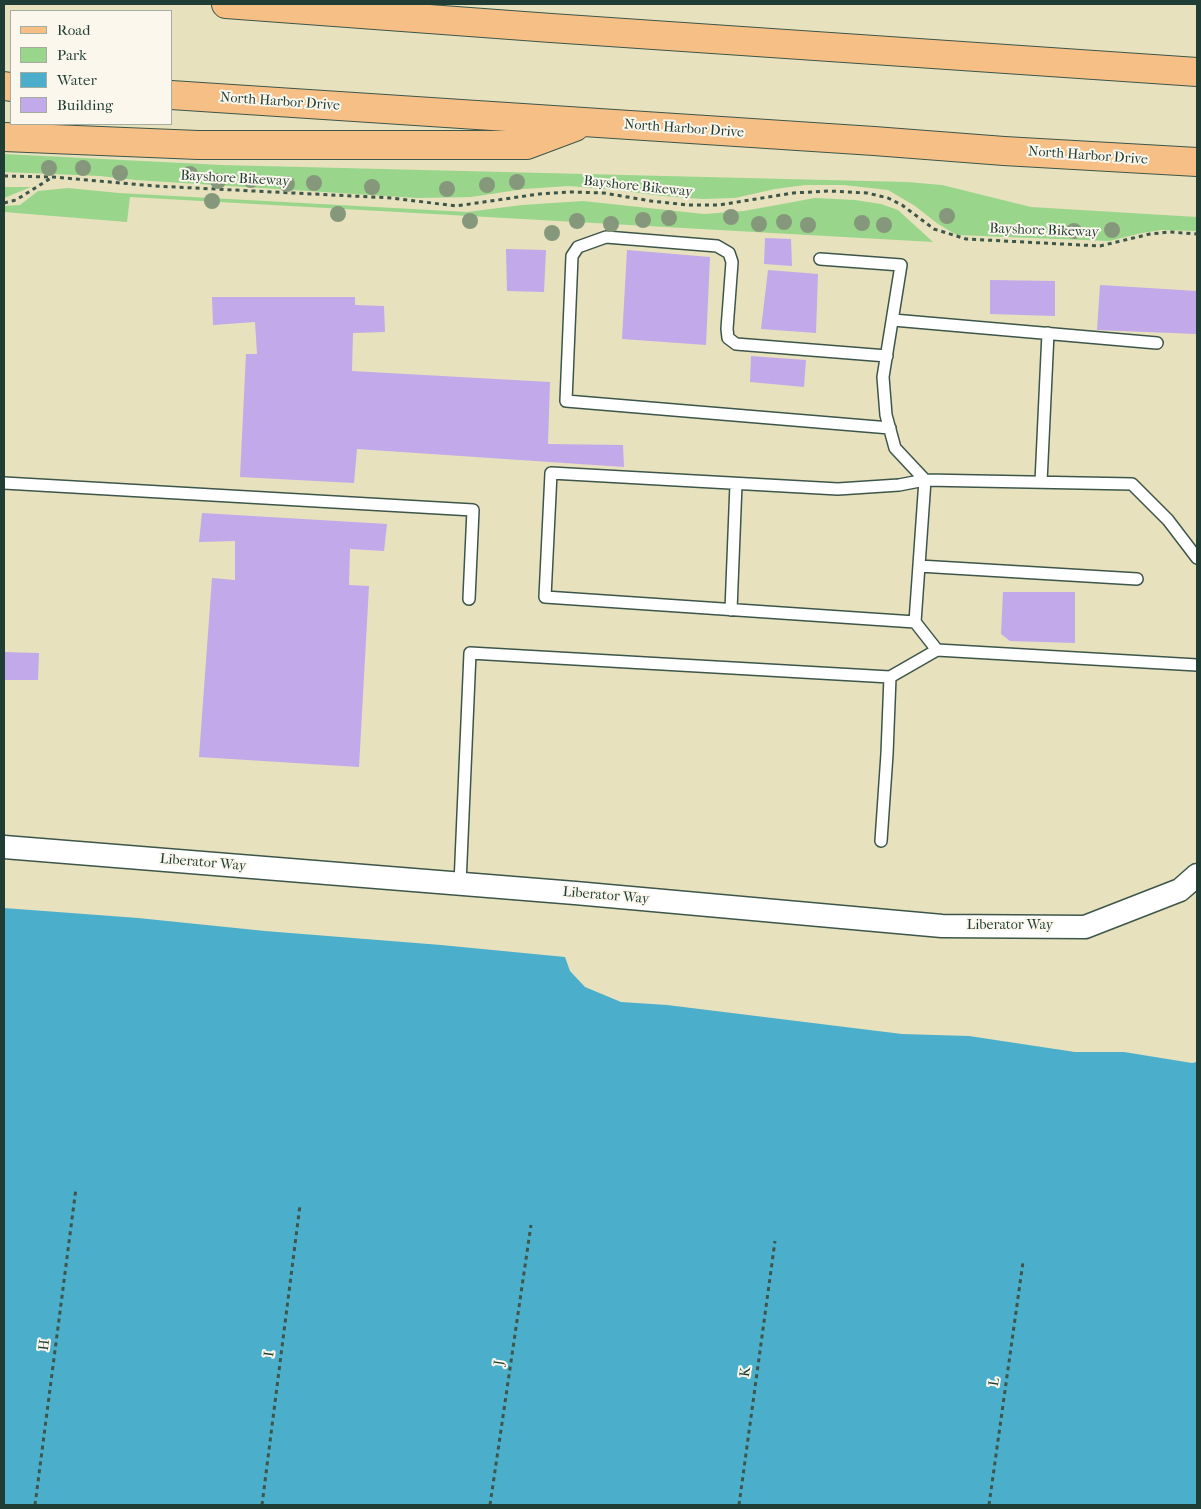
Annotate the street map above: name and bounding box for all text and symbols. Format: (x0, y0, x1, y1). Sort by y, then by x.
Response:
legend (10, 10, 172, 125)
text: Road (57, 21, 90, 39)
text: Park (57, 46, 87, 64)
text: Water (57, 71, 97, 89)
street label: North Harbor Drive (219, 89, 341, 115)
text: Building (57, 96, 113, 114)
street label: North Harbor Drive (623, 116, 745, 142)
street label: North Harbor Drive (1027, 143, 1149, 169)
street label: Bayshore Bikeway (180, 168, 290, 190)
street label: Bayshore Bikeway (583, 173, 693, 201)
street label: Bayshore Bikeway (989, 221, 1099, 241)
street label: Liberator Way (159, 851, 247, 875)
street label: Liberator Way (562, 884, 650, 908)
street label: Liberator Way (967, 918, 1053, 934)
street label: H (36, 1338, 54, 1352)
street label: I (261, 1350, 279, 1358)
street label: J (491, 1359, 509, 1367)
street label: K (737, 1366, 755, 1378)
street label: L (986, 1377, 1004, 1387)

